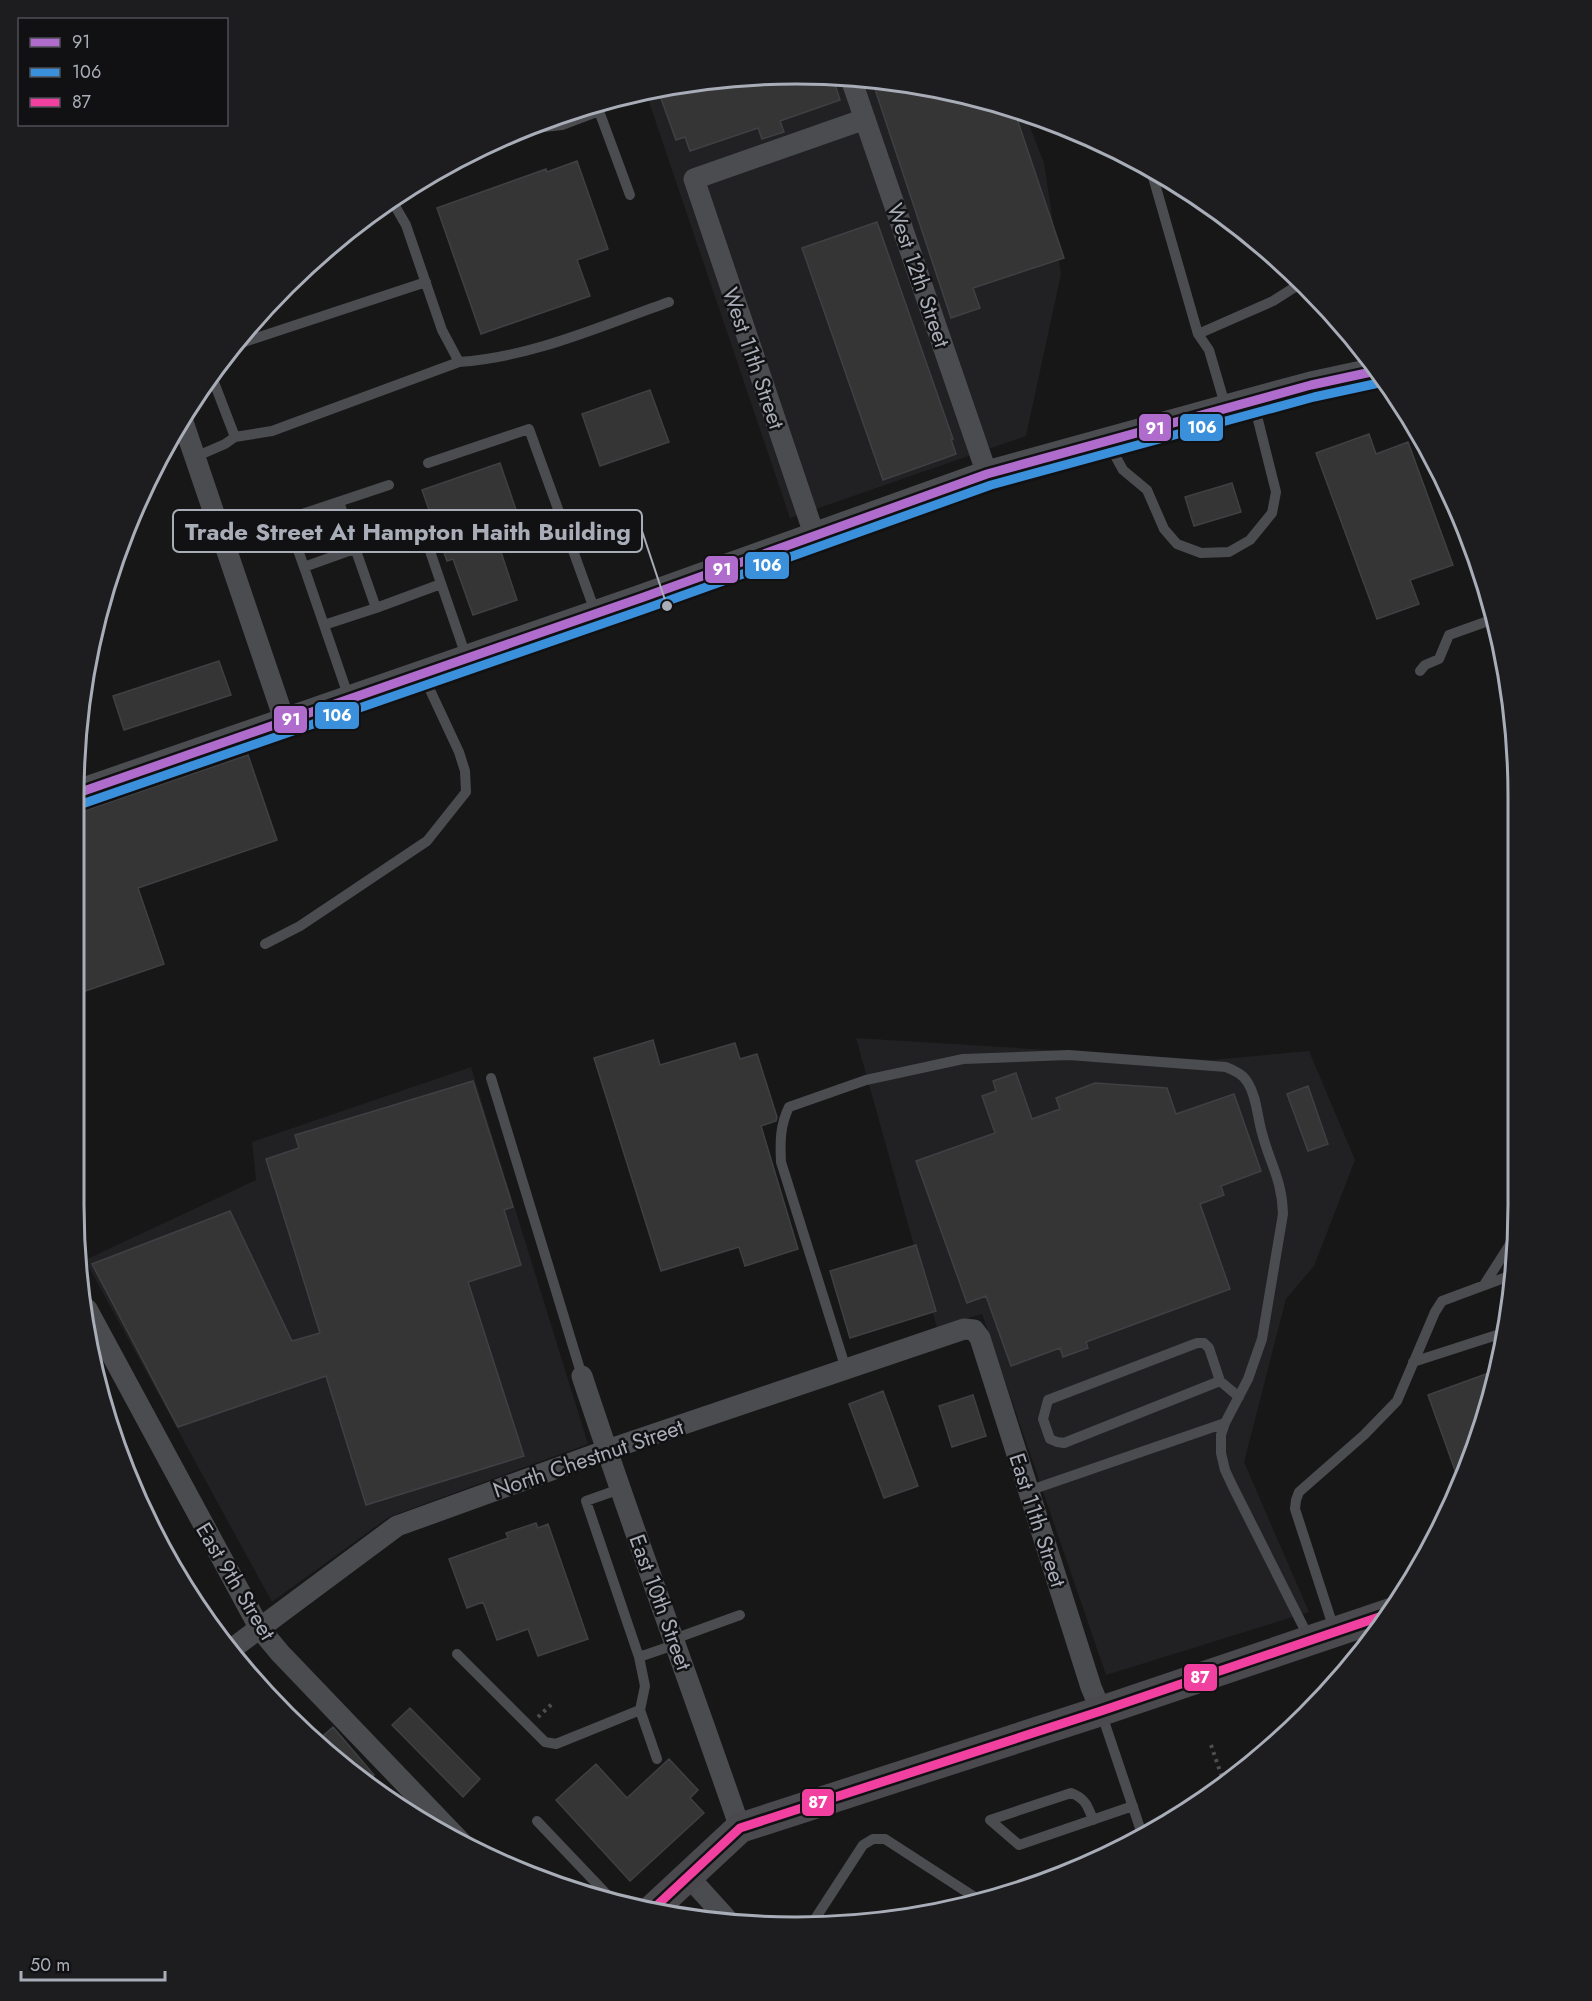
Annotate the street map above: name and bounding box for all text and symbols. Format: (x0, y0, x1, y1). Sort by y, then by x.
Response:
legend (18, 18, 228, 126)
text: 91 (72, 29, 90, 55)
text: 106 (72, 59, 101, 85)
text: 87 (72, 89, 92, 115)
street label: West 12th Street (879, 199, 959, 352)
street label: West 11th Street (715, 283, 793, 434)
line badge: 91 (1138, 413, 1172, 442)
line badge: 106 (1179, 413, 1224, 442)
text: 106 (1187, 416, 1217, 439)
text: 91 (1146, 417, 1164, 440)
callout: Trade Street At Hampton Haith Building (173, 510, 642, 552)
text: Trade Street At Hampton Haith Building (185, 514, 631, 549)
line badge: 106 (744, 551, 790, 580)
text: 106 (752, 554, 782, 577)
line badge: 91 (704, 555, 739, 584)
text: 91 (713, 558, 731, 581)
line badge: 106 (314, 701, 360, 730)
text: 106 (322, 704, 352, 727)
line badge: 91 (273, 705, 308, 734)
text: 91 (282, 708, 300, 731)
street label: North Chestnut Street (488, 1410, 688, 1506)
street label: East 11th Street (1001, 1449, 1075, 1592)
street label: East 9th Street (188, 1516, 284, 1646)
street label: East 10th Street (622, 1530, 701, 1675)
line badge: 87 (1183, 1663, 1218, 1692)
text: 87 (1190, 1666, 1210, 1689)
line badge: 87 (801, 1788, 835, 1817)
text: 87 (808, 1791, 828, 1814)
scale bar (21, 1944, 165, 1982)
text: 50 m (30, 1952, 70, 1978)

